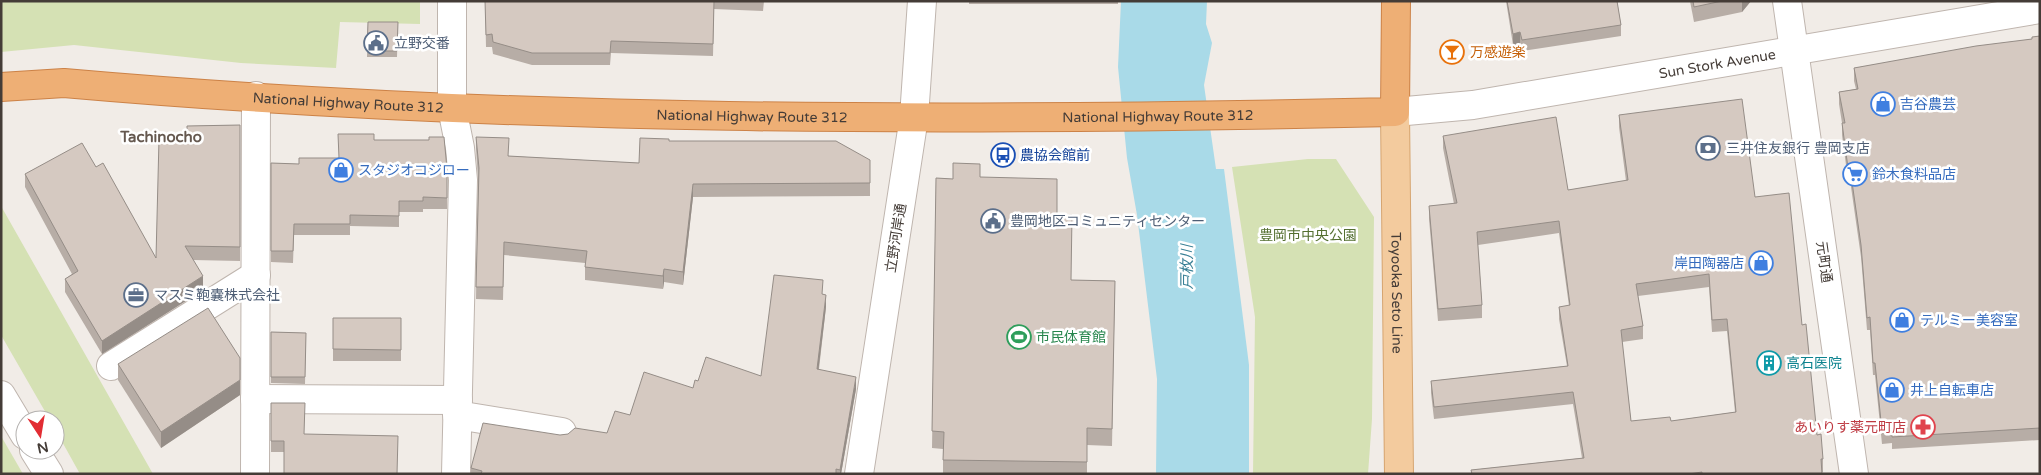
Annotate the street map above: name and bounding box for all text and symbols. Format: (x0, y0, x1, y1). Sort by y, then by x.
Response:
public building icon: 立野交番 (363, 30, 389, 56)
place label: 立野交番 (394, 35, 450, 52)
bar icon: 万感遊楽 (1439, 39, 1465, 65)
place label: 万感遊楽 (1470, 44, 1526, 61)
street label: Sun Stork Avenue (1658, 45, 1777, 82)
street label: National Highway Route 312 (252, 89, 444, 116)
shop icon: 吉谷農芸 (1870, 91, 1896, 117)
place label: 吉谷農芸 (1900, 96, 1956, 113)
street label: National Highway Route 312 (656, 106, 848, 126)
street label: National Highway Route 312 (1062, 106, 1254, 126)
district label: Tachinocho (119, 128, 202, 146)
bank icon: 三井住友銀行 豊岡支店 (1695, 135, 1721, 161)
place label: 三井住友銀行 豊岡支店 (1726, 140, 1870, 157)
bus stop icon: 農協会館前 (990, 142, 1016, 168)
place label: 農協会館前 (1020, 147, 1090, 164)
shop icon: スタジオコジロー (328, 157, 354, 183)
supermarket icon: 鈴木食料品店 (1842, 161, 1868, 187)
place label: スタジオコジロー (358, 162, 470, 179)
place label: 鈴木食料品店 (1872, 166, 1956, 183)
street label: 立野河岸通 (882, 202, 910, 274)
public building icon: 豊岡地区コミュニティセンター (980, 208, 1006, 234)
place label: 豊岡地区コミュニティセンター (1010, 213, 1205, 230)
park label: 豊岡市中央公園 (1259, 227, 1357, 244)
street label: Toyooka Seto Line (1388, 232, 1406, 354)
street label: 元町通 (1813, 240, 1835, 284)
water label: 戸枚川 (1178, 243, 1196, 290)
shop icon: 岸田陶器店 (1748, 250, 1774, 276)
place label: 岸田陶器店 (1674, 255, 1744, 272)
office icon: マスミ鞄嚢株式会社 (123, 282, 149, 308)
place label: マスミ鞄嚢株式会社 (154, 287, 280, 304)
shop icon: テルミー美容室 (1889, 307, 1915, 333)
place label: テルミー美容室 (1920, 312, 2018, 329)
sports icon: 市民体育館 (1006, 324, 1032, 350)
place label: 市民体育館 (1036, 329, 1106, 346)
building icon: 高石医院 (1756, 350, 1782, 376)
place label: 高石医院 (1786, 355, 1842, 372)
shop icon: 井上自転車店 (1879, 377, 1905, 403)
place label: 井上自転車店 (1910, 382, 1994, 399)
north arrow (15, 410, 65, 460)
pharmacy icon: あいりす薬元町店 (1910, 414, 1936, 440)
place label: あいりす薬元町店 (1794, 419, 1906, 436)
text: N (35, 438, 50, 457)

